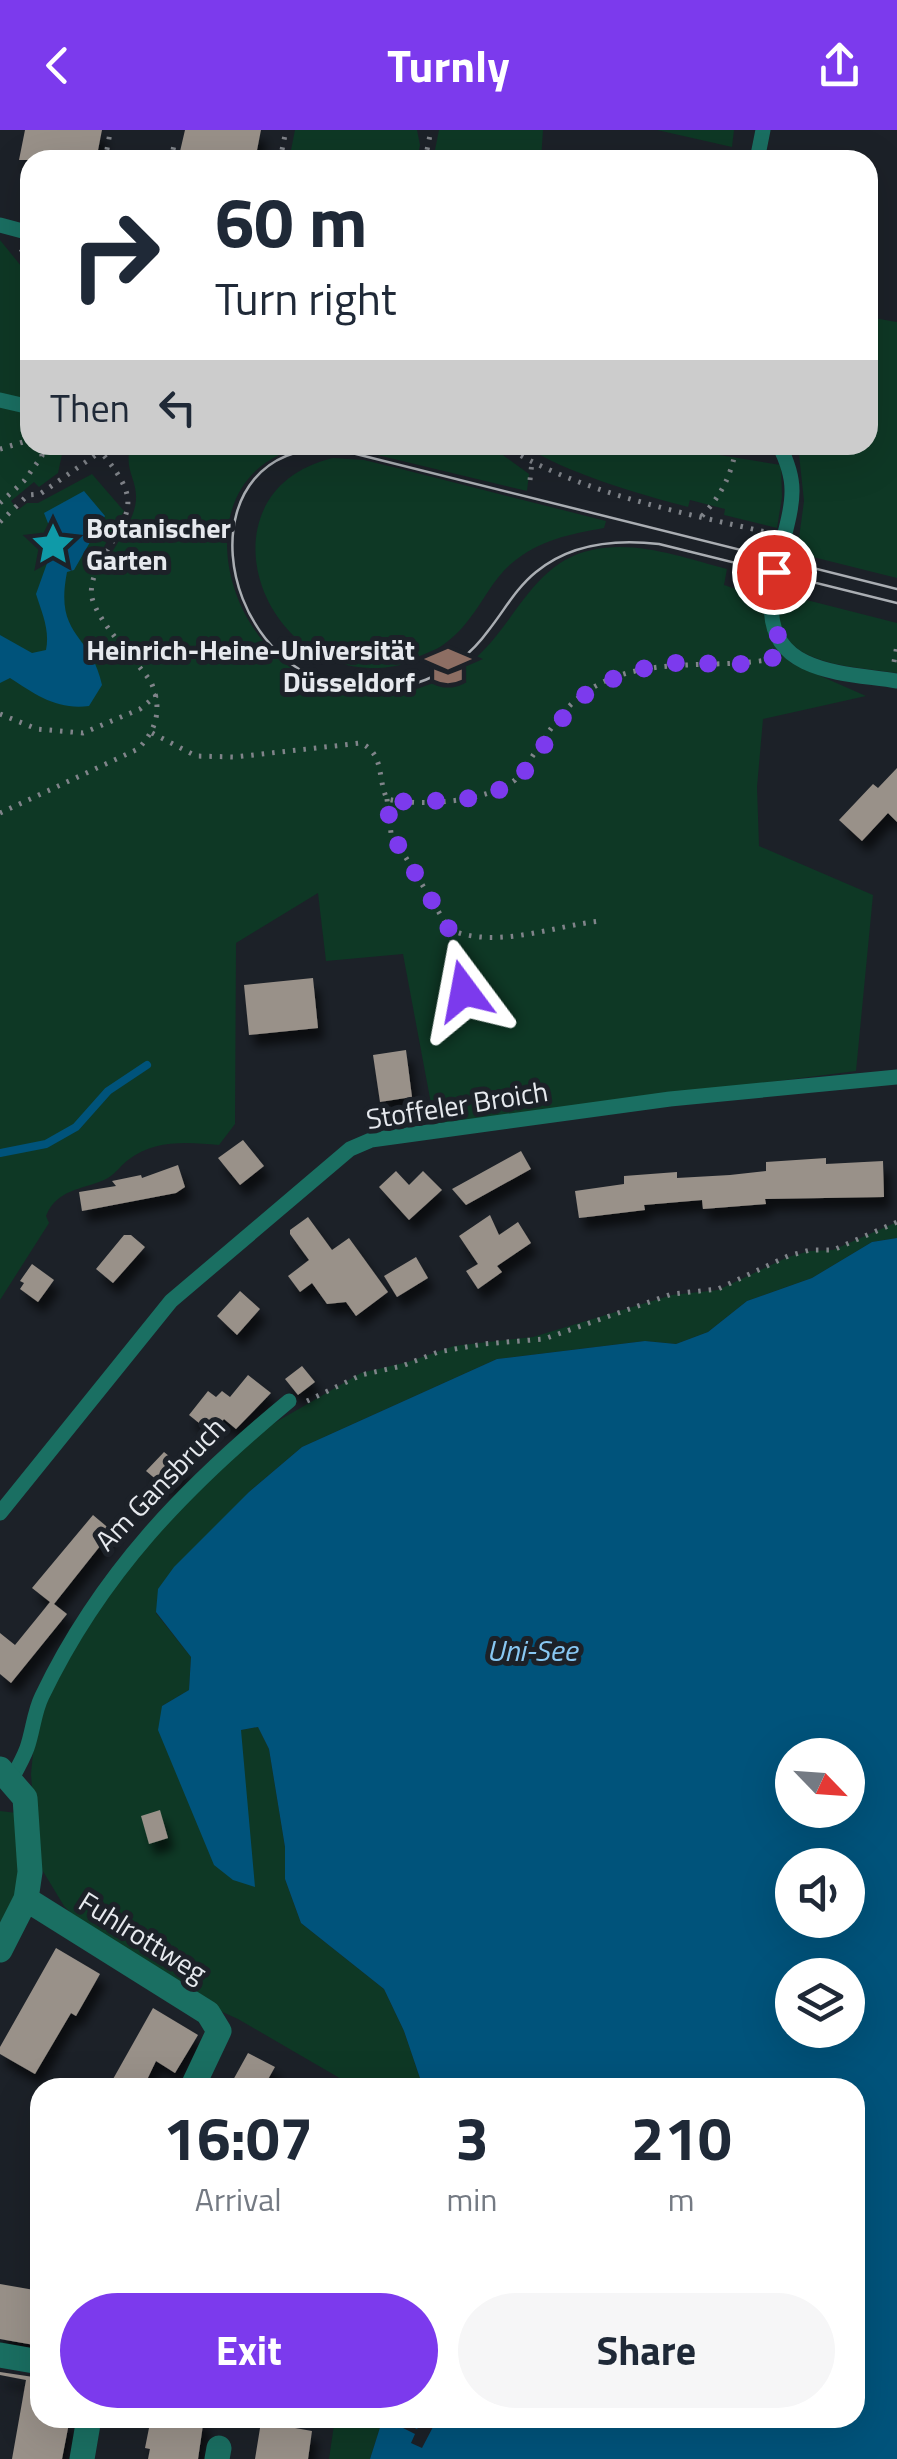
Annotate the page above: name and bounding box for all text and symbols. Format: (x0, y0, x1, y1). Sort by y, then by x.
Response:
text: Turnly (387, 31, 510, 99)
icon: back (30, 38, 85, 93)
icon: share (812, 38, 867, 93)
text: 60 m (215, 168, 368, 274)
icon: right (50, 190, 180, 320)
text: Turn right (215, 264, 397, 332)
text: Then (50, 379, 130, 437)
icon: left (150, 380, 205, 435)
place label: Botanischer Garten (86, 506, 231, 581)
place icon: Botanischer Garten (29, 520, 77, 568)
pin (732, 530, 817, 615)
icon: arrive (747, 545, 802, 600)
place label: Heinrich-Heine-Universität Düsseldorf (86, 628, 415, 703)
school or university icon: Heinrich-Heine-Universität Düsseldorf (424, 642, 472, 690)
position arrow (412, 939, 516, 1043)
street label: Stoffeler Broich (363, 1069, 551, 1140)
street label: Am Gansbruch (84, 1407, 235, 1560)
water label: Uni-See (487, 1627, 579, 1673)
north arrow (775, 1738, 865, 1828)
map controls (775, 1738, 865, 2048)
button: sound (775, 1848, 865, 1938)
street label: Fuhlrottweg (71, 1880, 216, 1993)
button: layers (775, 1958, 865, 2048)
text: 16:07 (163, 2092, 313, 2183)
text: 3 (455, 2092, 489, 2183)
text: 210 (631, 2092, 732, 2183)
text: Arrival (195, 2175, 282, 2223)
text: min (446, 2175, 497, 2223)
text: m (668, 2175, 695, 2223)
button: Exit (60, 2293, 438, 2408)
button: Share (458, 2293, 835, 2408)

